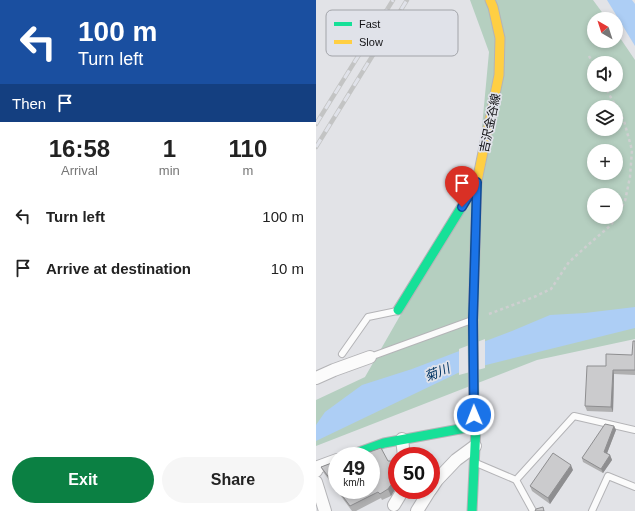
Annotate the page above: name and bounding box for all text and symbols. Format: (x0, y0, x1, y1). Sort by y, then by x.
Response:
legend (326, 10, 458, 56)
north arrow (587, 12, 623, 48)
map controls (587, 12, 623, 224)
icon: left (12, 16, 64, 68)
text: 100 m (78, 16, 157, 47)
text: Fast (359, 18, 380, 30)
text: Slow (359, 36, 383, 48)
text: Turn left (78, 49, 143, 69)
button: sound (587, 56, 623, 92)
icon: arrive (54, 92, 76, 114)
street label: 吉沢金谷線 (477, 92, 503, 154)
text: Then (12, 95, 46, 112)
button: layers (587, 100, 623, 136)
text: 16:58 (49, 135, 110, 162)
text: 1 (163, 135, 176, 162)
text: 110 (229, 135, 267, 162)
button: + (587, 144, 623, 180)
text: Arrival (61, 163, 98, 178)
text: min (159, 163, 180, 178)
text: m (242, 163, 253, 178)
pin (445, 166, 479, 207)
icon: arrive (451, 172, 473, 194)
button: − (587, 188, 623, 224)
icon: left (12, 205, 34, 227)
text: Turn left (46, 208, 105, 225)
text: 100 m (262, 208, 304, 225)
icon: arrive (12, 257, 34, 279)
text: Arrive at destination (46, 260, 191, 277)
text: 10 m (271, 260, 304, 277)
water label: 菊川 (422, 360, 454, 384)
position arrow (453, 394, 495, 436)
speed limit sign: 50 (388, 447, 440, 499)
button: Exit (12, 457, 154, 503)
button: Share (162, 457, 304, 503)
text: 49 (343, 457, 365, 479)
text: km/h (343, 477, 365, 488)

